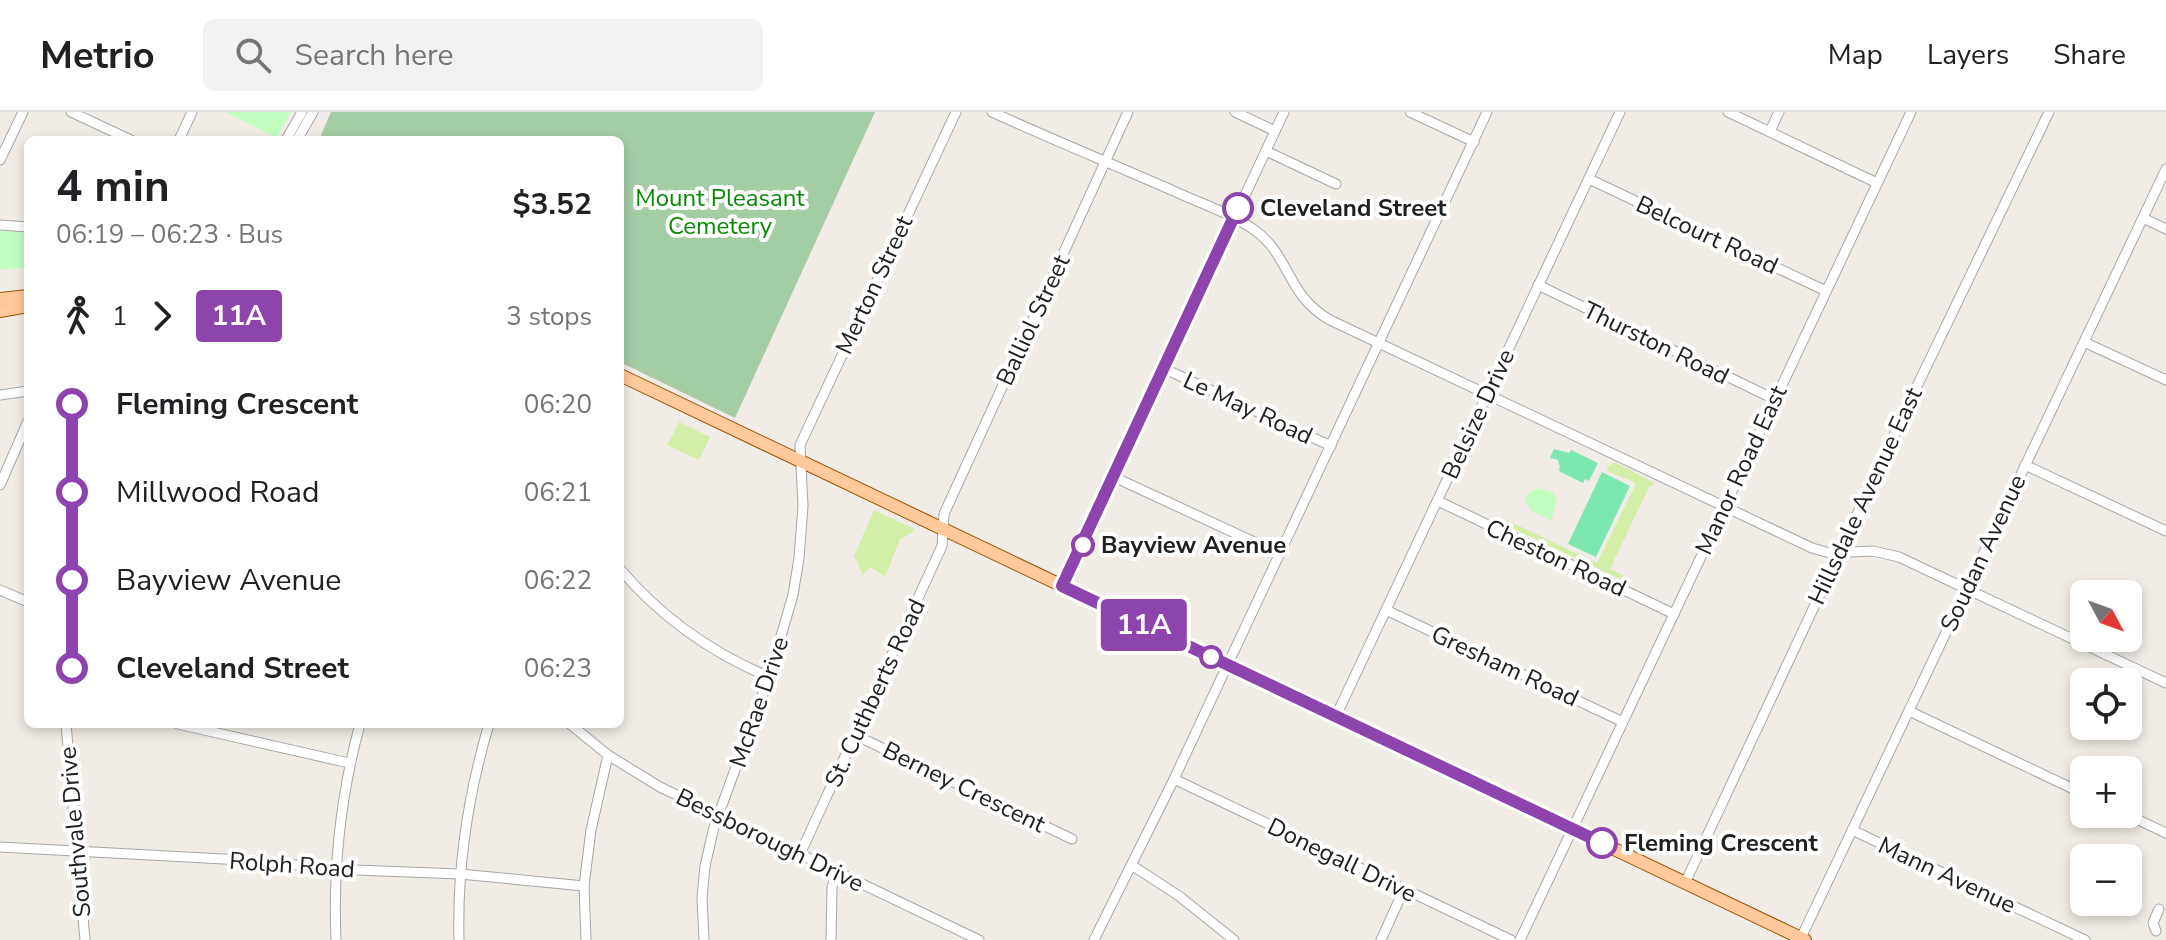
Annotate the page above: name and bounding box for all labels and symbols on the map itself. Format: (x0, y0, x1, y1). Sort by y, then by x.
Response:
park label: Mount Pleasant Cemetery (635, 182, 805, 242)
street label: Belcourt Road (1631, 188, 1783, 282)
place label: Cleveland Street (1260, 192, 1447, 224)
marker: Cleveland Street (1223, 193, 1253, 223)
street label: Merton Street (828, 210, 920, 359)
street label: Balliol Street (989, 249, 1078, 391)
street label: Thurston Road (1578, 294, 1734, 392)
street label: Belsize Drive (1434, 344, 1522, 484)
street label: Le May Road (1178, 364, 1318, 452)
street label: Manor Road East (1688, 380, 1794, 560)
street label: Hillsdale Avenue East (1801, 382, 1930, 610)
street label: Soudan Avenue (1933, 469, 2033, 637)
street label: Cheston Road (1481, 512, 1631, 604)
place label: Bayview Avenue (1101, 529, 1286, 561)
marker: Bayview Avenue (1072, 534, 1094, 556)
north arrow (2070, 580, 2142, 652)
street label: St. Cuthberts Road (817, 594, 933, 792)
line badge: 11A (1098, 599, 1190, 651)
street label: Gresham Road (1426, 618, 1584, 714)
street label: McRae Drive (722, 632, 796, 772)
unlabelled marker (1200, 646, 1222, 668)
street label: Berney Crescent (877, 734, 1051, 840)
street label: Southvale Drive (52, 745, 98, 919)
street label: Bessborough Drive (671, 781, 869, 899)
street label: Donegall Drive (1262, 810, 1422, 910)
place label: Fleming Crescent (1624, 827, 1819, 859)
marker: Fleming Crescent (1587, 828, 1617, 858)
street label: Mann Avenue (1873, 829, 2021, 921)
street label: Rolph Road (228, 845, 356, 885)

